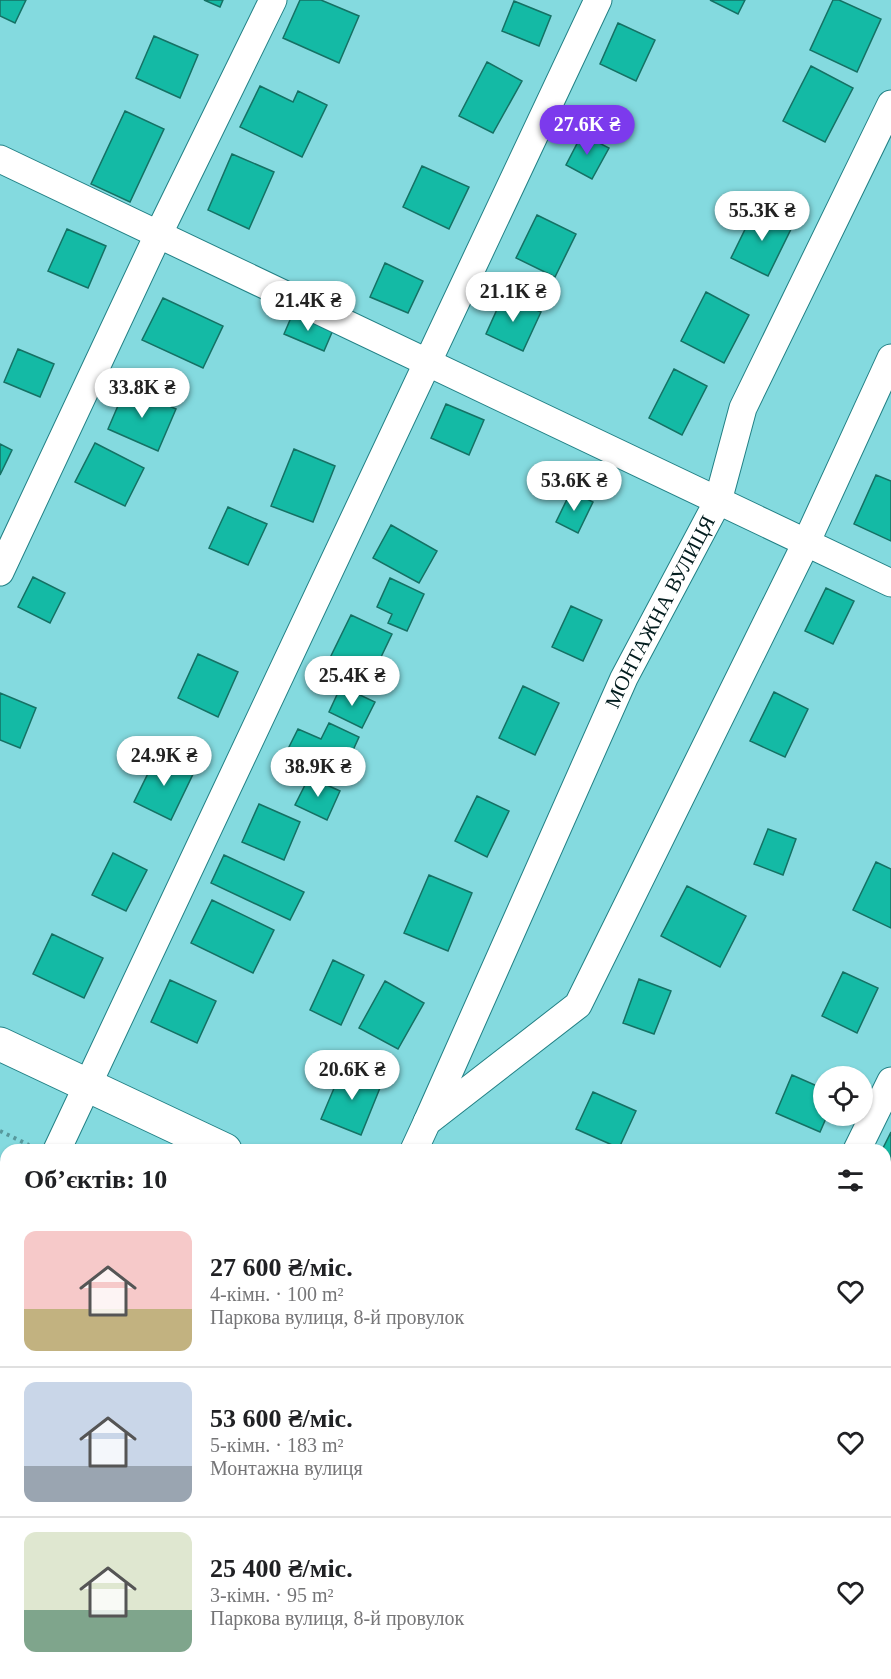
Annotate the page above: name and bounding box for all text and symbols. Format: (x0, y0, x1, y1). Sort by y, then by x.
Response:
pin: 27.6K ₴ (532, 105, 642, 156)
text: 27.6K ₴ (554, 113, 620, 135)
pin: 55.3K ₴ (707, 191, 817, 242)
text: 55.3K ₴ (729, 199, 795, 221)
pin: 21.1K ₴ (458, 272, 568, 323)
text: 21.1K ₴ (480, 280, 546, 302)
pin: 21.4K ₴ (253, 281, 363, 332)
text: 21.4K ₴ (275, 289, 341, 311)
pin: 33.8K ₴ (87, 368, 197, 419)
text: 33.8K ₴ (109, 376, 175, 398)
pin: 53.6K ₴ (519, 461, 629, 512)
text: 53.6K ₴ (541, 469, 607, 491)
street label: МОНТАЖНА ВУЛИЦЯ (600, 511, 720, 712)
pin: 25.4K ₴ (297, 656, 407, 707)
text: 25.4K ₴ (319, 664, 385, 686)
pin: 24.9K ₴ (109, 736, 219, 787)
text: 24.9K ₴ (131, 744, 197, 766)
pin: 38.9K ₴ (263, 747, 373, 798)
text: 38.9K ₴ (285, 755, 351, 777)
pin: 20.6K ₴ (297, 1050, 407, 1101)
text: 20.6K ₴ (319, 1058, 385, 1080)
map controls (813, 1066, 873, 1126)
button: locate (813, 1066, 873, 1126)
icon: filters (834, 1164, 867, 1197)
text: Об’єктів: 10 (24, 1165, 167, 1194)
text: 27 600 ₴/міс. (210, 1253, 353, 1282)
icon: home (72, 1255, 144, 1327)
icon: heart (834, 1275, 867, 1308)
text: 4-кімн. · 100 m² (210, 1283, 344, 1305)
text: Паркова вулиця, 8-й провулок (210, 1306, 464, 1328)
text: 53 600 ₴/міс. (210, 1404, 353, 1433)
icon: home (72, 1406, 144, 1478)
icon: heart (834, 1426, 867, 1459)
text: 5-кімн. · 183 m² (210, 1434, 344, 1456)
text: Монтажна вулиця (210, 1457, 363, 1479)
text: 25 400 ₴/міс. (210, 1554, 353, 1583)
icon: home (72, 1556, 144, 1628)
icon: heart (834, 1576, 867, 1609)
text: 3-кімн. · 95 m² (210, 1584, 334, 1606)
text: Паркова вулиця, 8-й провулок (210, 1607, 464, 1629)

